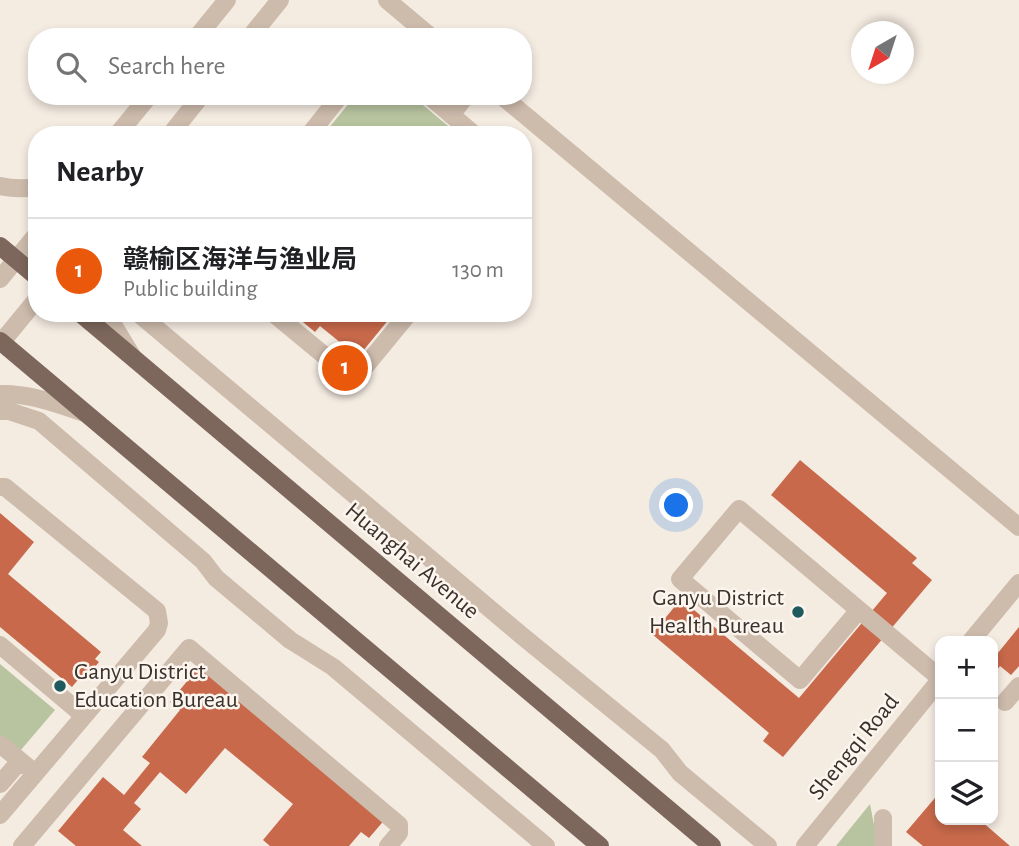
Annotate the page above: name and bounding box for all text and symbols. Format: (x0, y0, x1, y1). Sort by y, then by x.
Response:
north arrow (851, 21, 914, 84)
search box (28, 28, 532, 105)
icon: search (52, 48, 90, 86)
text: Search here (108, 53, 226, 79)
text: Nearby (56, 157, 144, 187)
text: 赣榆区海洋与渔业局 (123, 247, 357, 273)
text: 1 (75, 259, 83, 282)
text: 130 m (452, 259, 504, 282)
text: Public building (123, 278, 257, 301)
pin: 1 (322, 342, 368, 394)
your location (659, 488, 693, 522)
street label: Huanghai Avenue (340, 498, 484, 624)
place label: Ganyu District Health Bureau (649, 586, 784, 638)
marker: Ganyu District Health Bureau (790, 604, 806, 620)
map controls (935, 636, 998, 825)
button: + (935, 636, 998, 699)
place label: Ganyu District Education Bureau (74, 660, 238, 712)
marker: Ganyu District Education Bureau (52, 678, 68, 694)
street label: Shengqi Road (804, 690, 904, 804)
button: − (935, 699, 998, 762)
button: layers (935, 762, 998, 825)

